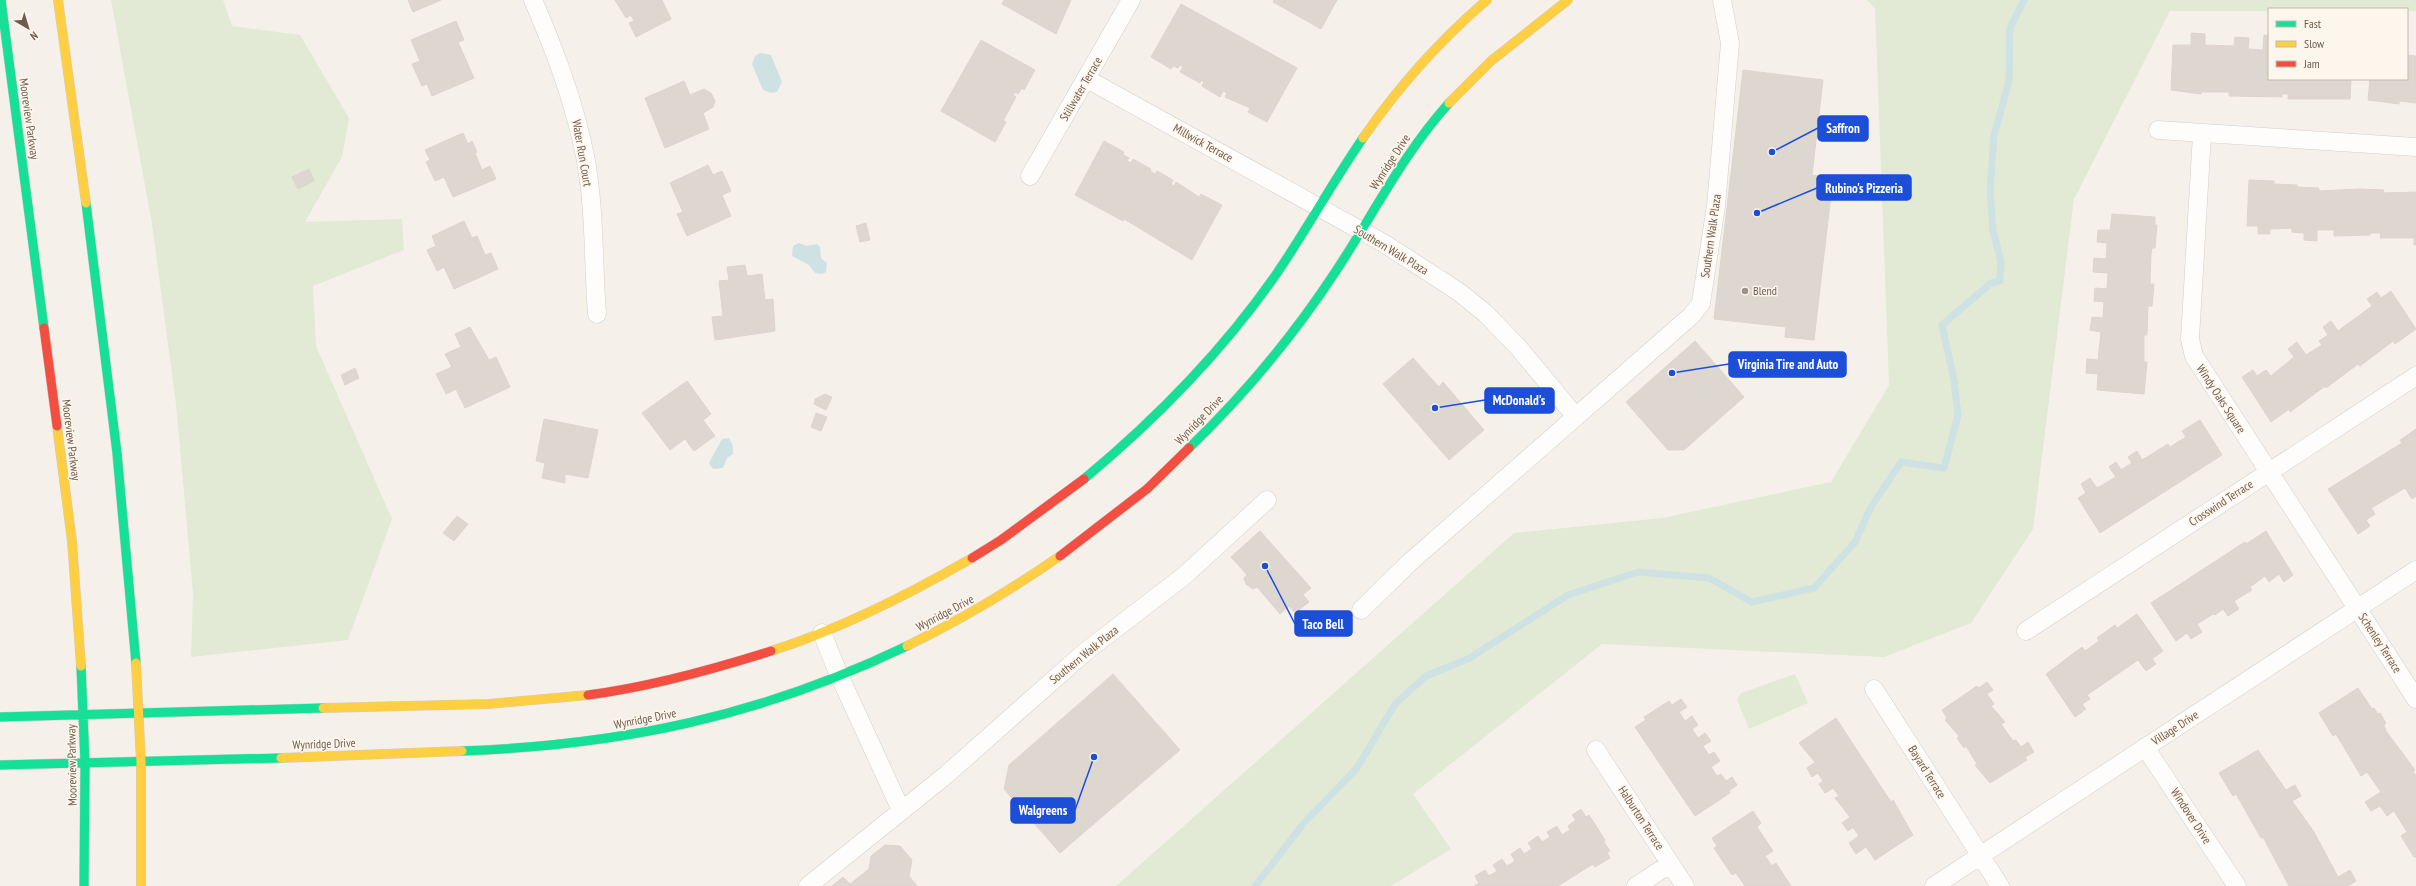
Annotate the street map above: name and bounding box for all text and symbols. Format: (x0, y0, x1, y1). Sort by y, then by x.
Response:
north arrow (8, 8, 48, 48)
legend (2268, 8, 2408, 80)
text: Fast (2304, 16, 2322, 31)
text: N (27, 29, 41, 43)
text: Slow (2304, 36, 2325, 51)
street label: Stillwater Terrace (1056, 54, 1105, 124)
text: Jam (2303, 56, 2320, 71)
street label: Mooreview Parkway (16, 77, 43, 161)
callout: Saffron (1818, 116, 1868, 141)
street label: Water Run Court (569, 118, 596, 188)
street label: Millwick Terrace (1171, 120, 1236, 165)
text: Saffron (1826, 120, 1860, 137)
street label: Wynridge Drive (1366, 131, 1413, 192)
callout: Rubino's Pizzeria (1817, 175, 1911, 200)
text: Rubino's Pizzeria (1825, 180, 1903, 197)
street label: Southern Walk Plaza (1697, 193, 1724, 279)
street label: Southern Walk Plaza (1351, 221, 1431, 278)
place label: Blend (1753, 283, 1777, 298)
marker: Blend (1740, 286, 1750, 296)
callout: Virginia Tire and Auto (1729, 352, 1846, 377)
text: Virginia Tire and Auto (1737, 356, 1838, 373)
street label: Windy Oaks Square (2194, 361, 2249, 436)
callout: McDonald's (1485, 388, 1554, 413)
street label: Wynridge Drive (1171, 392, 1226, 448)
text: McDonald's (1493, 392, 1546, 409)
street label: Mooreview Parkway (59, 398, 84, 482)
street label: Crosswind Terrace (2186, 476, 2256, 529)
street label: Wynridge Drive (913, 591, 976, 634)
street label: Schenley Terrace (2356, 610, 2405, 676)
callout: Taco Bell (1295, 611, 1352, 636)
text: Taco Bell (1302, 616, 1345, 633)
street label: Southern Walk Plaza (1046, 622, 1121, 687)
street label: Wynridge Drive (612, 705, 677, 732)
street label: Village Drive (2148, 707, 2201, 749)
street label: Mooreview Parkway (63, 724, 80, 806)
street label: Wynridge Drive (292, 735, 356, 752)
street label: Bayard Terrace (1905, 742, 1950, 801)
street label: Halburton Terrace (1615, 783, 1668, 853)
street label: Windover Drive (2168, 785, 2215, 846)
callout: Walgreens (1011, 798, 1075, 823)
text: Walgreens (1018, 802, 1068, 819)

